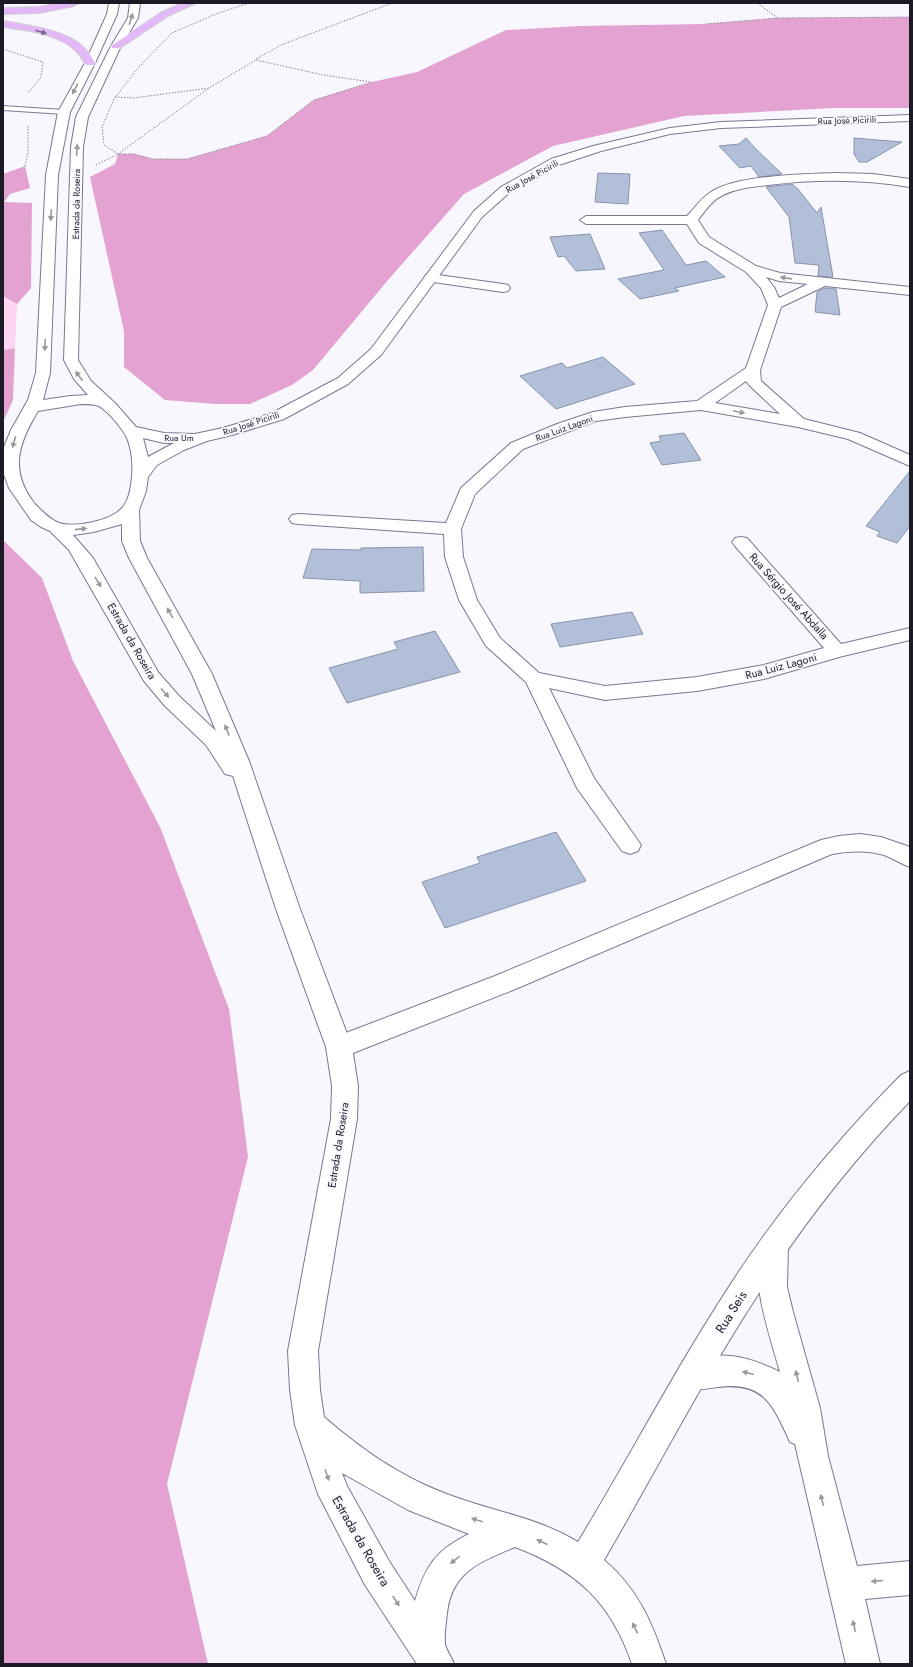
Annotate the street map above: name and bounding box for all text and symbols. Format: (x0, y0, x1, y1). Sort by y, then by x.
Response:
one-way arrow (128, 12, 134, 24)
one-way arrow (35, 29, 47, 35)
one-way arrow (72, 83, 78, 95)
street label: Rua José Picirili (817, 112, 877, 128)
one-way arrow (74, 144, 81, 156)
street label: Rua José Picirili (503, 156, 561, 196)
street label: Estrada da Roseira (69, 169, 83, 239)
one-way arrow (47, 209, 54, 221)
one-way arrow (780, 275, 792, 281)
one-way arrow (41, 339, 48, 351)
one-way arrow (75, 370, 84, 381)
street label: Rua José Picirili (221, 408, 281, 438)
one-way arrow (733, 409, 745, 415)
street label: Rua Luiz Lagoni (534, 412, 594, 444)
street label: Rua Um (164, 431, 194, 444)
one-way arrow (11, 435, 17, 448)
one-way arrow (74, 525, 87, 532)
street label: Rua Sérgio José Abdalla (746, 549, 832, 643)
one-way arrow (95, 576, 102, 588)
street label: Estrada da Roseira (104, 600, 160, 682)
one-way arrow (166, 607, 173, 619)
street label: Rua Luiz Lagoni (743, 649, 819, 683)
one-way arrow (161, 688, 170, 698)
one-way arrow (223, 723, 229, 735)
street label: Estrada da Roseira (323, 1101, 353, 1189)
street label: Rua Seis (711, 1287, 751, 1337)
one-way arrow (742, 1370, 755, 1376)
one-way arrow (793, 1370, 799, 1382)
one-way arrow (324, 1469, 330, 1481)
street label: Estrada da Roseira (327, 1492, 395, 1590)
one-way arrow (819, 1494, 825, 1506)
one-way arrow (471, 1517, 483, 1523)
one-way arrow (536, 1539, 547, 1545)
one-way arrow (449, 1556, 460, 1564)
one-way arrow (871, 1577, 883, 1584)
one-way arrow (392, 1596, 400, 1606)
one-way arrow (851, 1620, 857, 1632)
one-way arrow (632, 1622, 638, 1633)

